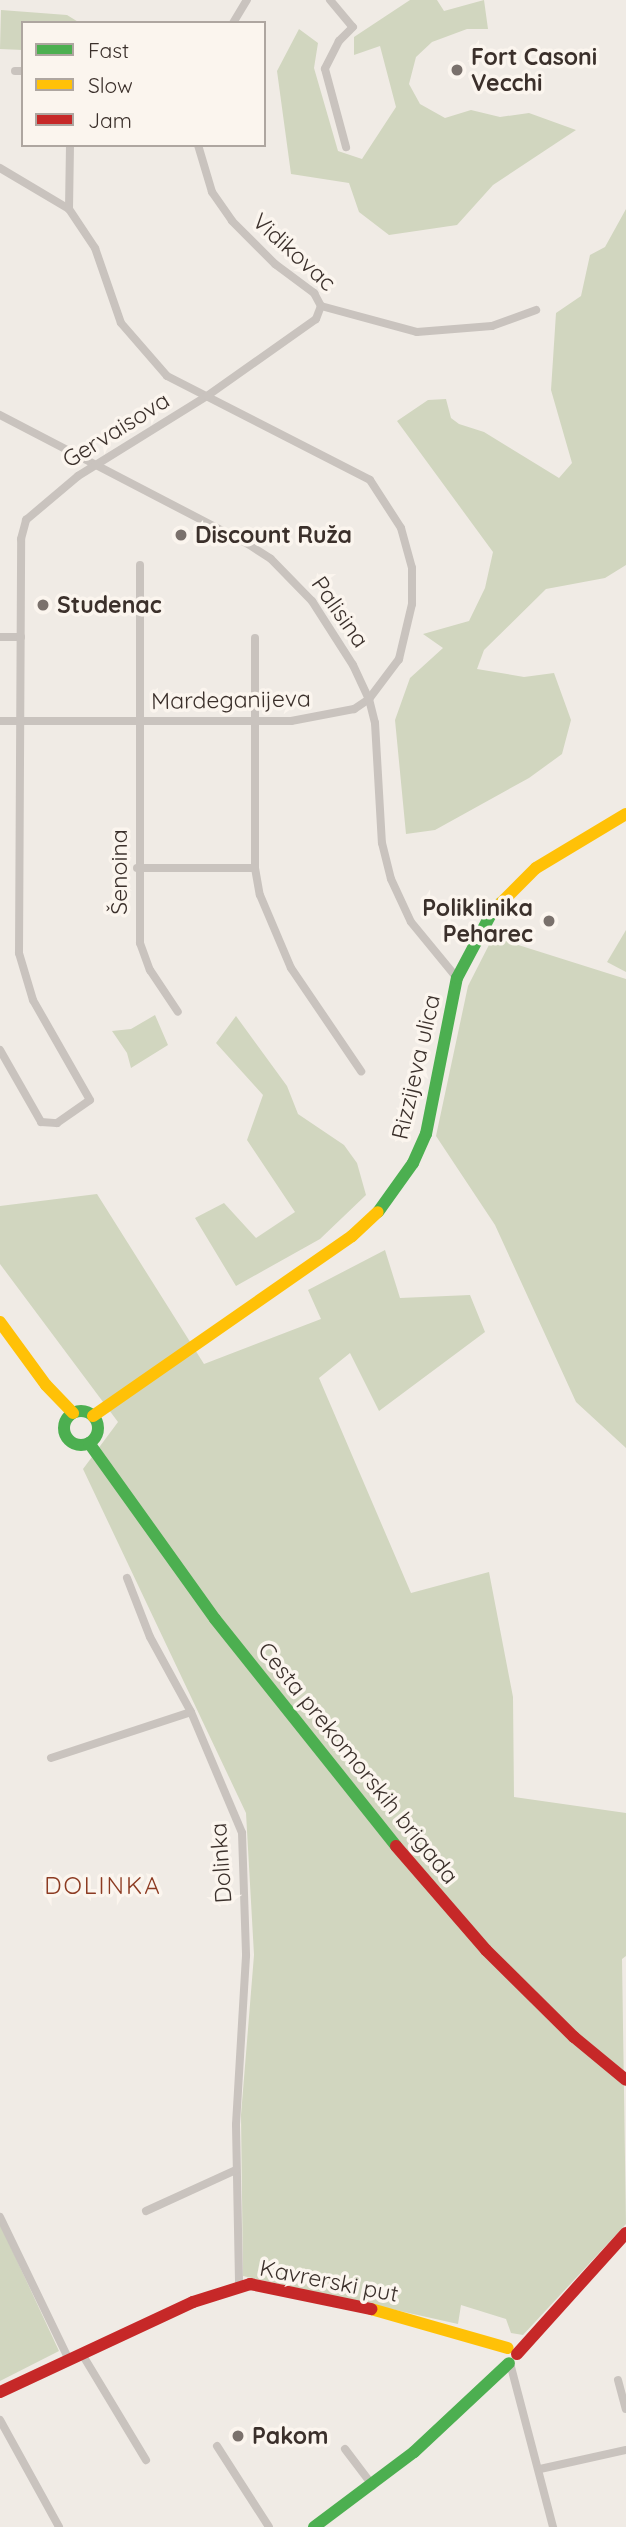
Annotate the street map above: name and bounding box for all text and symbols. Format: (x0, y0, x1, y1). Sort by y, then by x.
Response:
legend (21, 21, 266, 147)
text: Fast (88, 37, 129, 63)
place label: Fort Casoni Vecchi (471, 43, 597, 97)
marker: Fort Casoni Vecchi (449, 62, 465, 78)
text: Slow (88, 72, 133, 98)
text: Jam (88, 107, 132, 133)
street label: Vidikovac (247, 207, 341, 297)
street label: Gervaisova (58, 386, 174, 474)
place label: Discount Ruža (195, 521, 352, 549)
marker: Discount Ruža (173, 527, 189, 543)
street label: Palisina (306, 571, 374, 653)
place label: Studenac (57, 591, 162, 619)
marker: Studenac (35, 597, 51, 613)
street label: Mardeganijeva (151, 685, 311, 715)
street label: Šenoina (105, 829, 133, 915)
place label: Poliklinika Peharec (422, 894, 533, 948)
marker: Poliklinika Peharec (539, 911, 559, 931)
street label: Rizzijeva ulica (386, 992, 446, 1142)
street label: Cesta prekomorskih brigada (252, 1637, 464, 1889)
street label: Dolinka (204, 1822, 238, 1904)
district label: DOLINKA (45, 1872, 161, 1900)
street label: Kavrerski put (257, 2254, 401, 2308)
place label: Pakom (252, 2422, 328, 2450)
marker: Pakom (230, 2428, 246, 2444)

